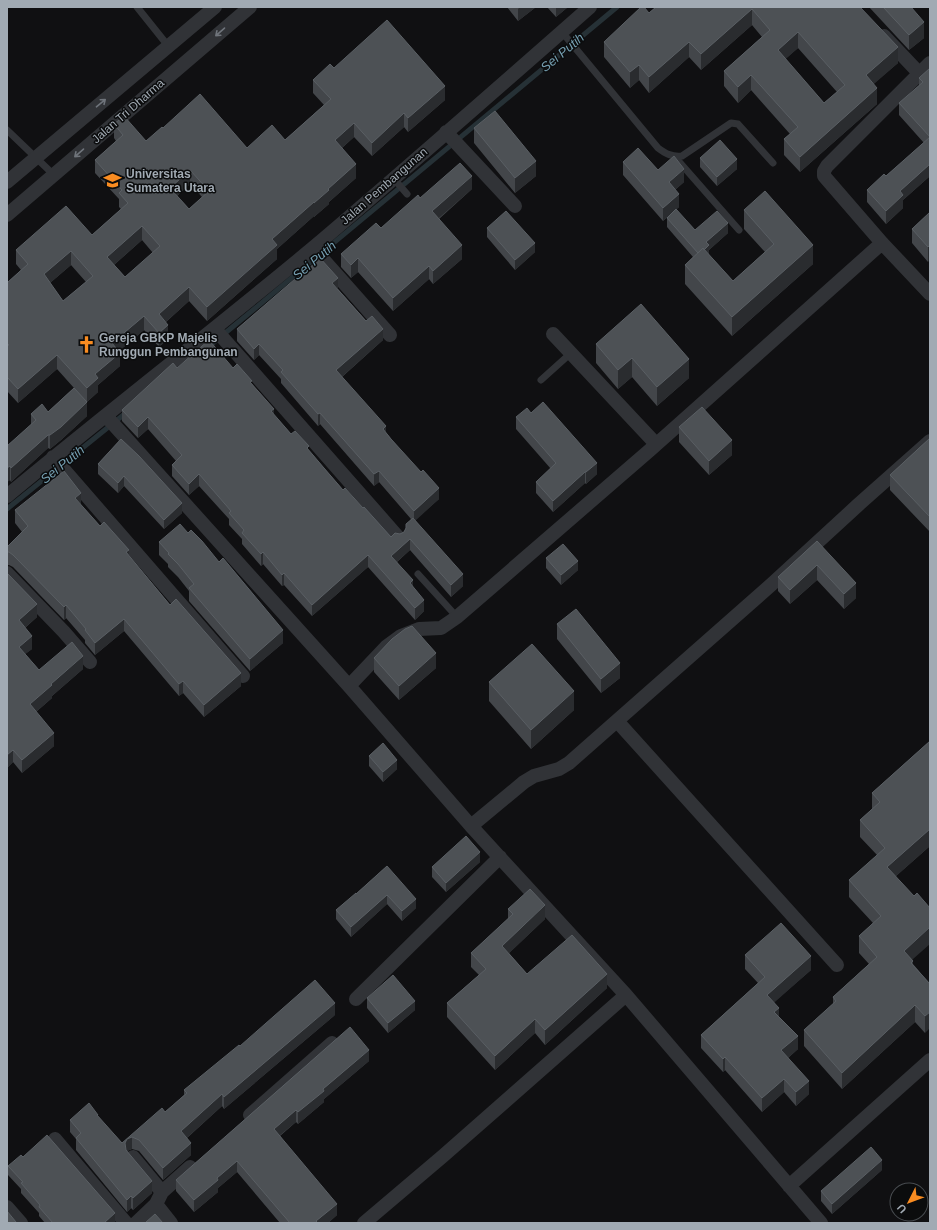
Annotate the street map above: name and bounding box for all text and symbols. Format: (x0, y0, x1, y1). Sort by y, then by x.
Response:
one-way arrow (215, 28, 225, 37)
water label: Sei Putih (538, 30, 587, 75)
street label: Jalan Tri Dharma (89, 76, 167, 146)
one-way arrow (96, 99, 107, 108)
street label: Jalan Pembangunan (338, 145, 430, 227)
one-way arrow (74, 149, 84, 158)
place label: Universitas Sumatera Utara (126, 167, 215, 195)
school or university icon: Universitas Sumatera Utara (103, 171, 123, 191)
water label: Sei Putih (290, 238, 339, 283)
place label: Gereja GBKP Majelis Runggun Pembangunan (99, 331, 238, 359)
church icon: Gereja GBKP Majelis Runggun Pembangunan (76, 335, 96, 355)
water label: Sei Putih (37, 442, 87, 487)
north arrow (889, 1182, 929, 1222)
text: U (894, 1202, 909, 1216)

